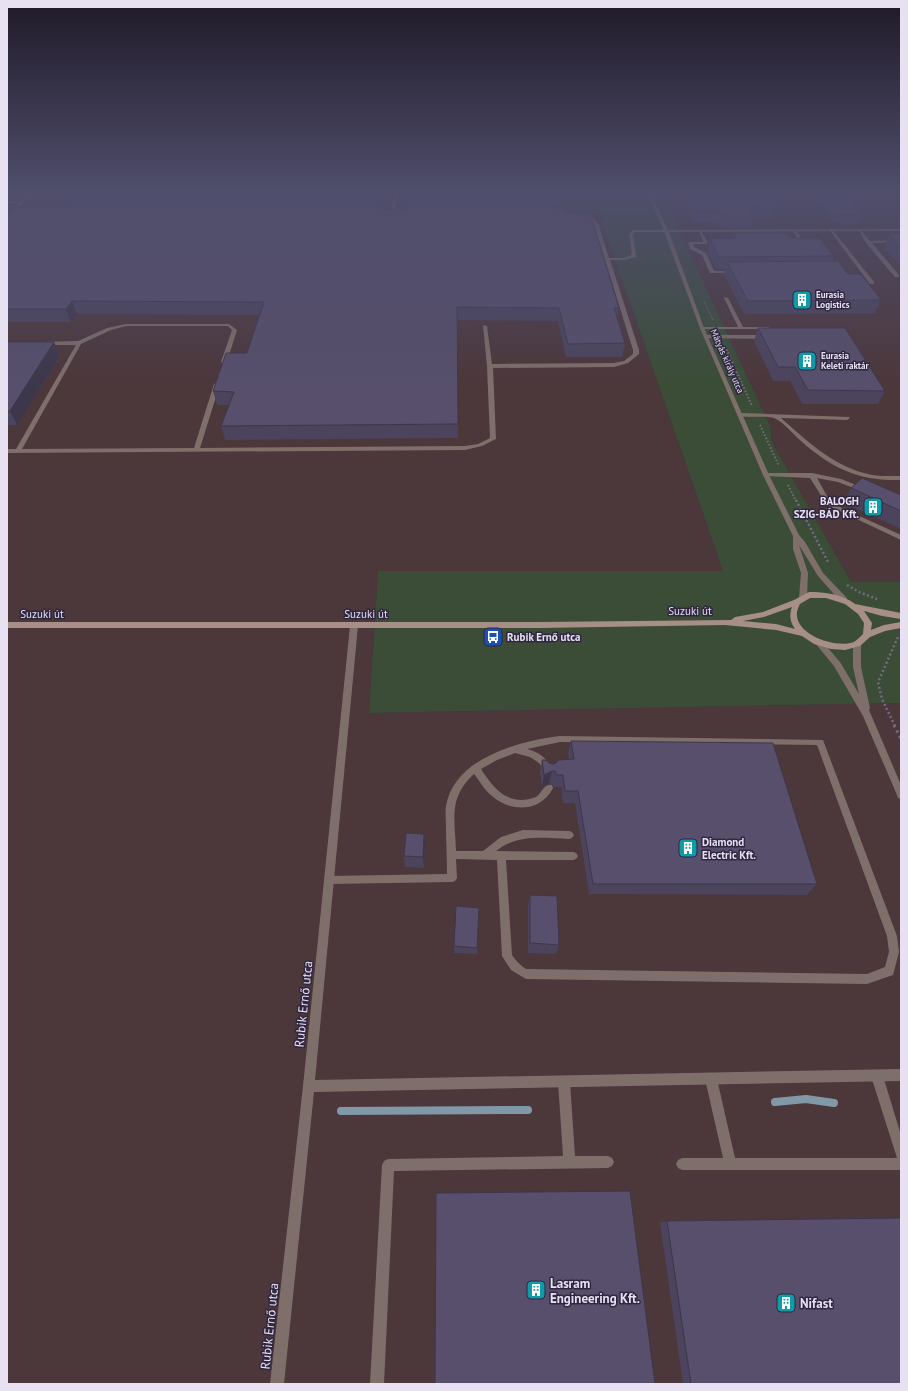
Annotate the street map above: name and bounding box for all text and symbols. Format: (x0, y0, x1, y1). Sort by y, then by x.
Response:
building icon: Eurasia Logistics (791, 289, 813, 311)
place label: Eurasia Logistics (816, 289, 850, 310)
street label: Mátyás király utca (708, 327, 747, 395)
building icon: Eurasia Keleti raktár (796, 350, 818, 372)
place label: Eurasia Keleti raktár (821, 350, 869, 371)
place label: BALOGH SZIG-BÁD Kft. (794, 494, 859, 521)
building icon: BALOGH SZIG-BÁD Kft. (862, 496, 884, 518)
street label: Suzuki út (668, 604, 712, 618)
street label: Suzuki út (20, 607, 64, 621)
street label: Suzuki út (344, 607, 388, 621)
bus stop icon: Rubik Ernő utca (482, 626, 504, 648)
place label: Rubik Ernő utca (507, 630, 580, 644)
place label: Diamond Electric Kft. (702, 835, 756, 862)
building icon: Diamond Electric Kft. (677, 837, 699, 859)
street label: Rubik Ernő utca (290, 960, 316, 1048)
place label: Lasram Engineering Kft. (550, 1275, 640, 1307)
building icon: Lasram Engineering Kft. (525, 1279, 547, 1301)
street label: Rubik Ernő utca (256, 1282, 282, 1370)
building icon: Nifast (775, 1292, 797, 1314)
place label: Nifast (800, 1295, 833, 1312)

